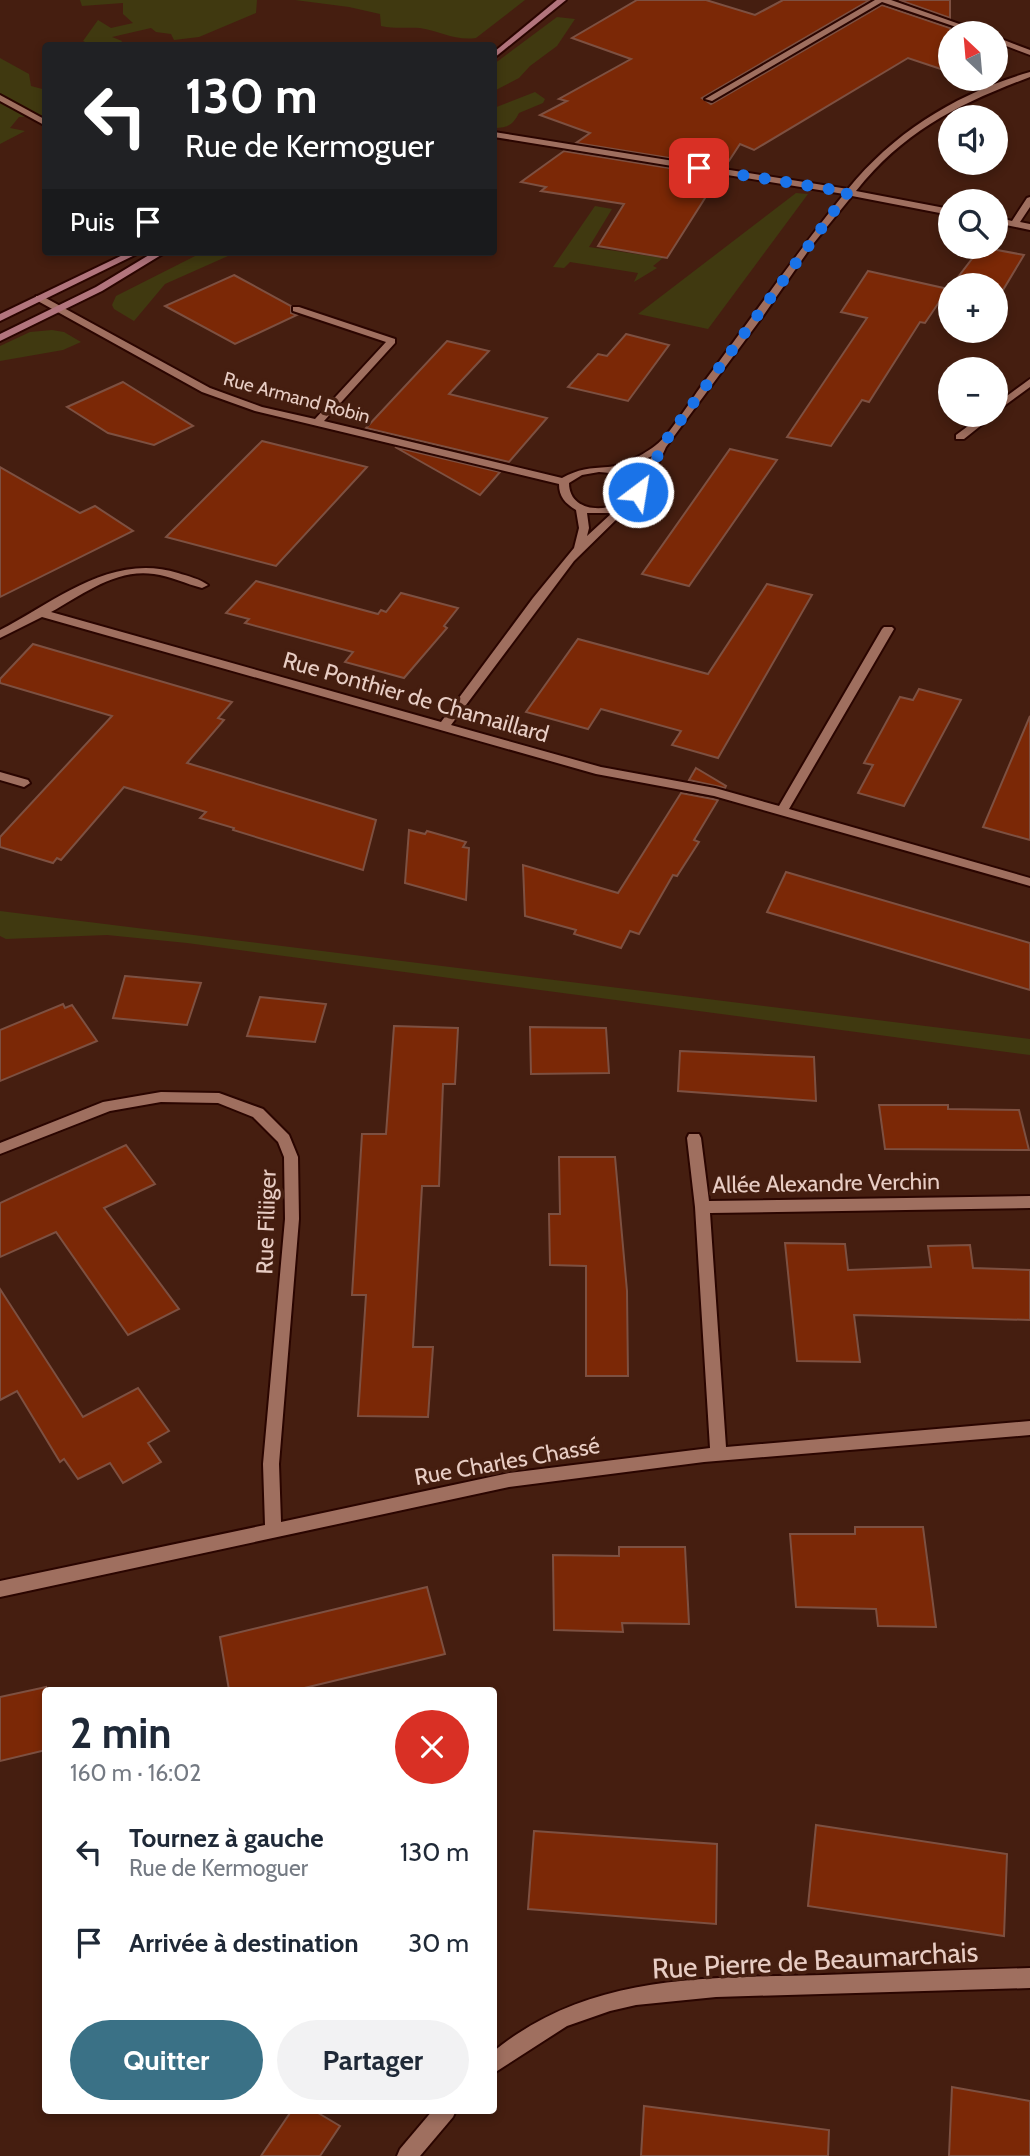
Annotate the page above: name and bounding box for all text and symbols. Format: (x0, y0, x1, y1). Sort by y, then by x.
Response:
north arrow (938, 21, 1008, 91)
map controls (938, 21, 1008, 427)
text: 130 m (185, 66, 318, 125)
icon: left (70, 70, 161, 161)
button: sound (938, 105, 1008, 175)
text: Rue de Kermoguer (185, 126, 434, 165)
pin (669, 138, 729, 198)
icon: arrive (680, 149, 718, 187)
button: search (938, 189, 1008, 259)
icon: arrive (129, 203, 167, 241)
text: Puis (70, 206, 115, 238)
button: + (938, 273, 1008, 343)
button: − (938, 357, 1008, 427)
street label: Rue Armand Robin (221, 367, 373, 428)
position arrow (601, 455, 675, 529)
street label: Rue Ponthier de Chamaillard (280, 646, 552, 748)
street label: Allée Alexandre Verchin (712, 1167, 940, 1199)
street label: Rue Filiiger (250, 1168, 282, 1275)
street label: Rue Charles Chassé (412, 1431, 602, 1491)
text: 2 min (70, 1707, 171, 1759)
button: close (395, 1710, 469, 1784)
text: 160 m · 16:02 (70, 1759, 201, 1787)
text: Tournez à gauche (129, 1822, 324, 1854)
icon: left (70, 1833, 108, 1871)
text: 130 m (400, 1836, 469, 1868)
text: Rue de Kermoguer (129, 1854, 308, 1882)
icon: arrive (70, 1924, 108, 1962)
text: Arrivée à destination (129, 1927, 359, 1959)
text: 30 m (408, 1927, 469, 1959)
street label: Rue Pierre de Beaumarchais (651, 1934, 979, 1986)
button: Quitter (70, 2020, 263, 2100)
button: Partager (277, 2020, 469, 2100)

